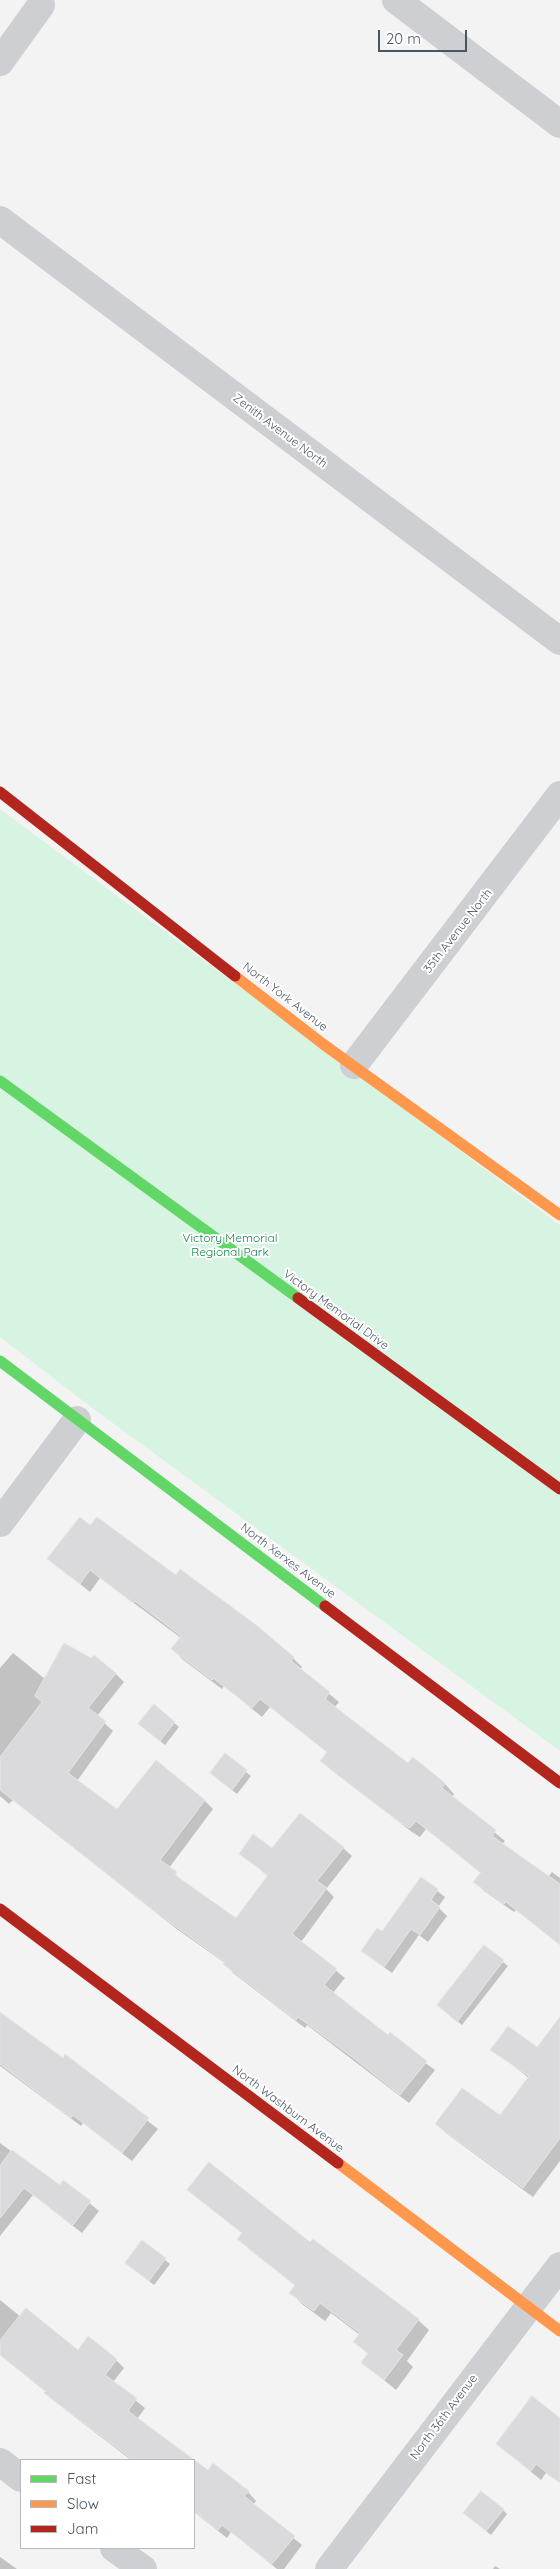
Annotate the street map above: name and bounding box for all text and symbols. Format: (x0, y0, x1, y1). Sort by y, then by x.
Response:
scale bar (380, 20, 469, 52)
text: 20 m (386, 29, 421, 48)
street label: Zenith Avenue North (230, 391, 330, 471)
street label: 35th Avenue North (421, 886, 495, 976)
street label: North York Avenue (240, 959, 330, 1035)
park label: Victory Memorial Regional Park (183, 1231, 277, 1259)
street label: Victory Memorial Drive (280, 1267, 392, 1353)
street label: North Xerxes Avenue (237, 1520, 339, 1602)
street label: North Washburn Avenue (229, 2062, 347, 2156)
street label: North 36th Avenue (407, 2372, 481, 2462)
legend (20, 2459, 195, 2549)
text: Fast (67, 2469, 96, 2488)
text: Slow (67, 2494, 99, 2513)
text: Jam (67, 2519, 98, 2538)

